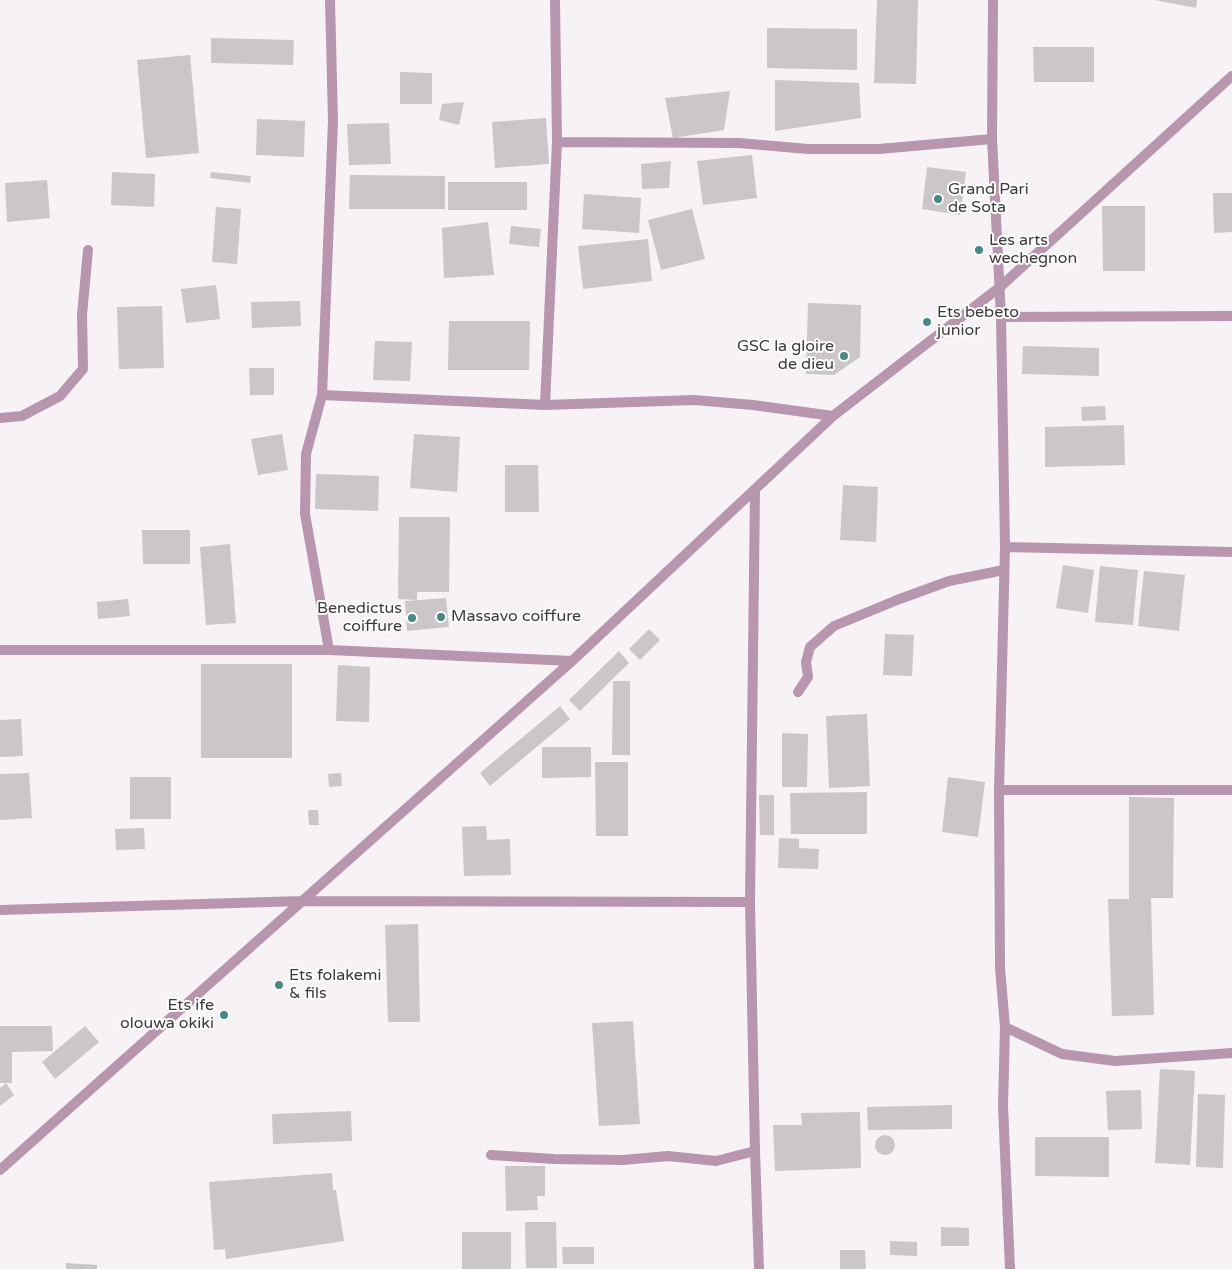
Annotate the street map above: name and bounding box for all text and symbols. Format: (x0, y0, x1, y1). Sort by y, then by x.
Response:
place label: Grand Pari de Sota (948, 180, 1029, 218)
marker: Grand Pari de Sota (932, 193, 944, 205)
place label: Les arts wechegnon (989, 231, 1077, 269)
marker: Les arts wechegnon (973, 244, 985, 256)
place label: Ets bebeto junior (937, 303, 1019, 341)
marker: Ets bebeto junior (921, 316, 933, 328)
place label: GSC la gloire de dieu (737, 337, 834, 375)
marker: GSC la gloire de dieu (838, 350, 850, 362)
place label: Benedictus coiffure (317, 599, 402, 637)
place label: Massavo coiffure (451, 607, 581, 627)
marker: Massavo coiffure (435, 611, 447, 623)
marker: Benedictus coiffure (406, 612, 418, 624)
place label: Ets folakemi & fils (289, 966, 382, 1004)
marker: Ets folakemi & fils (273, 979, 285, 991)
place label: Ets ife olouwa okiki (120, 996, 214, 1034)
marker: Ets ife olouwa okiki (218, 1009, 230, 1021)

